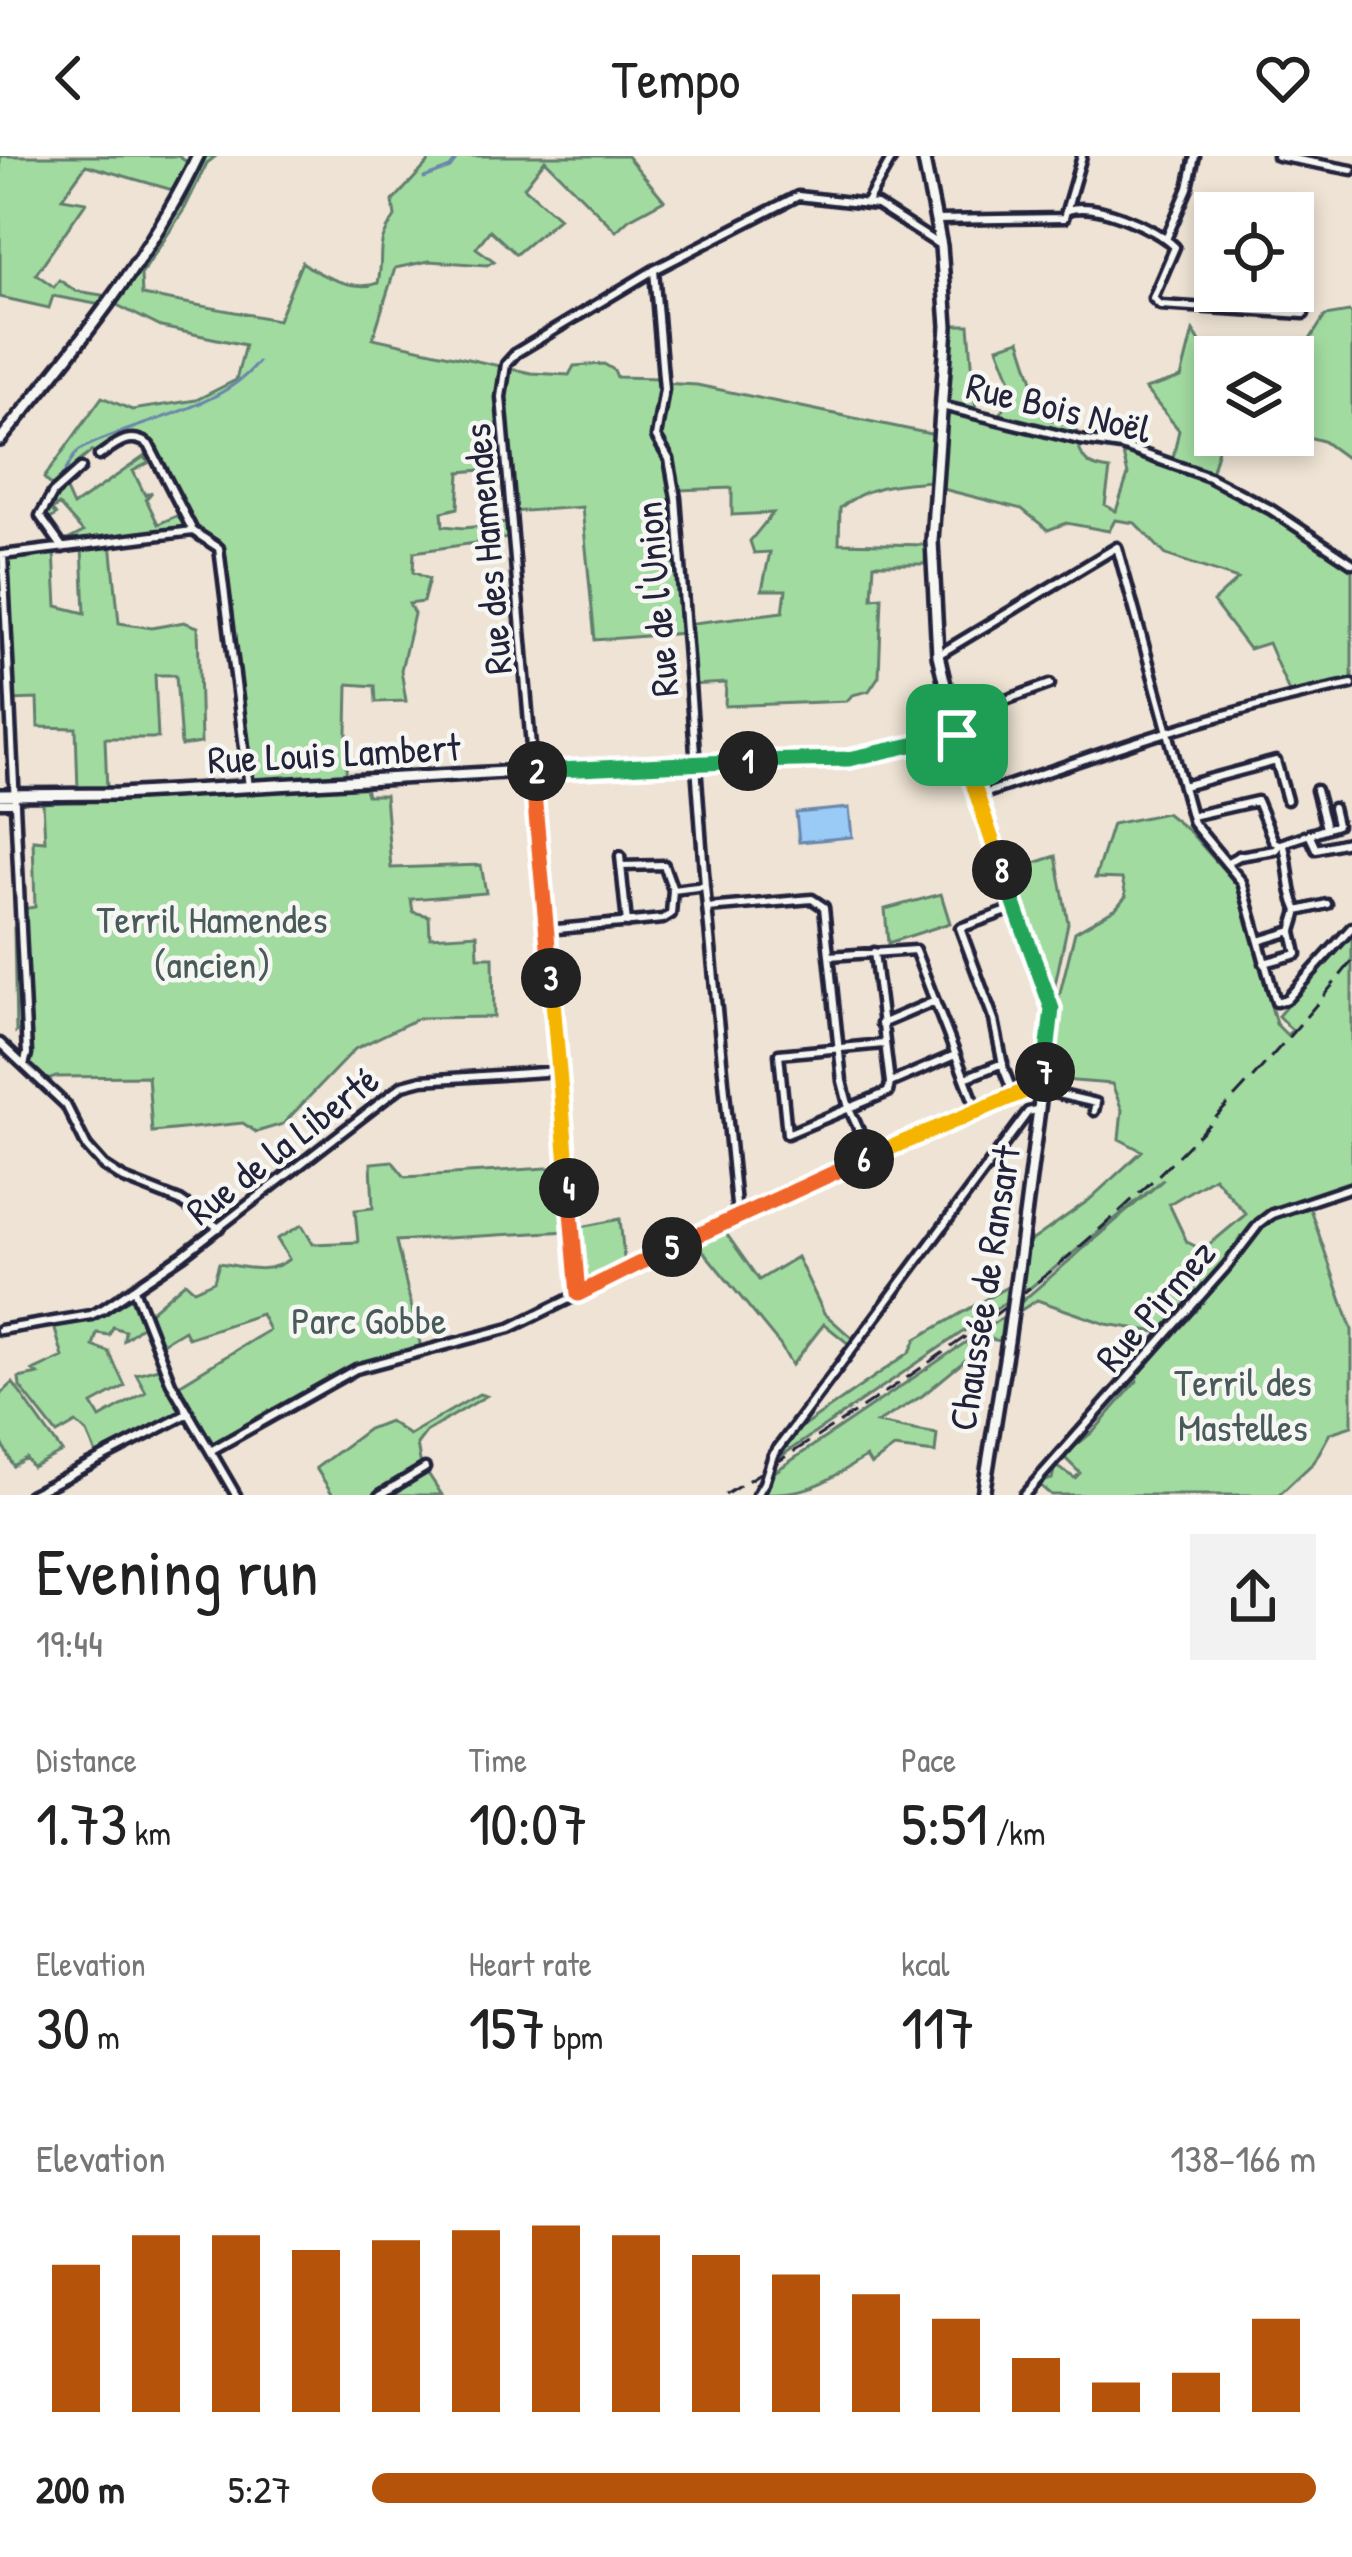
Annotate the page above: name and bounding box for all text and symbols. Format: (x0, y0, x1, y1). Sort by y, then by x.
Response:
text: Tempo (612, 42, 740, 115)
icon: back (36, 45, 102, 111)
icon: heart (1250, 45, 1316, 111)
map controls (1194, 192, 1314, 456)
button: locate (1194, 192, 1314, 312)
button: layers (1194, 336, 1314, 456)
street label: Rue Bois Noël (961, 358, 1158, 455)
street label: Rue des Hamendes (449, 421, 524, 677)
street label: Rue de l'Union (621, 499, 690, 699)
pin (906, 684, 1008, 786)
icon: arrive (924, 702, 990, 768)
street label: Rue Louis Lambert (206, 719, 462, 786)
pin: 1 (718, 731, 778, 791)
text: 1 (742, 739, 754, 783)
pin: 2 (507, 741, 567, 801)
text: 2 (529, 749, 545, 793)
pin: 8 (972, 840, 1032, 900)
text: 8 (995, 848, 1009, 892)
park label: Terril Hamendes (ancien) (97, 892, 327, 990)
pin: 3 (521, 948, 581, 1008)
text: 3 (544, 956, 558, 1000)
pin: 7 (1015, 1042, 1075, 1102)
text: 7 (1037, 1050, 1053, 1094)
street label: Rue de la Liberté (174, 1053, 389, 1237)
pin: 6 (834, 1129, 894, 1189)
text: 6 (857, 1137, 871, 1181)
street label: Chaussée de Ransart (935, 1141, 1032, 1434)
pin: 4 (539, 1158, 599, 1218)
text: 4 (563, 1166, 575, 1210)
pin: 5 (642, 1217, 702, 1277)
text: 5 (665, 1225, 679, 1269)
street label: Rue Pirmez (1082, 1227, 1227, 1382)
park label: Parc Gobbe (291, 1293, 447, 1346)
park label: Terril des Mastelles (1174, 1355, 1312, 1453)
text: Evening run (36, 1526, 318, 1616)
button: share (1190, 1534, 1316, 1660)
text: 19:44 (36, 1616, 103, 1669)
text: Distance (36, 1738, 137, 1782)
text: Time (469, 1738, 527, 1782)
text: Pace (901, 1738, 956, 1782)
text: 1.73 (36, 1782, 127, 1864)
text: 10:07 (469, 1782, 588, 1864)
text: 5:51 (901, 1782, 988, 1864)
text: km (127, 1811, 171, 1855)
text: /km (988, 1811, 1045, 1855)
text: Elevation (36, 1942, 146, 1986)
text: Heart rate (469, 1942, 592, 1986)
text: kcal (901, 1942, 950, 1986)
text: 30 (36, 1986, 90, 2068)
text: 157 (469, 1986, 546, 2068)
text: 117 (901, 1986, 975, 2068)
text: m (90, 2015, 120, 2059)
text: bpm (546, 2015, 603, 2059)
text: Elevation (36, 2131, 166, 2184)
text: 138–166 m (1170, 2131, 1316, 2184)
text: 200 m (36, 2462, 125, 2515)
text: 5:27 (228, 2462, 291, 2515)

